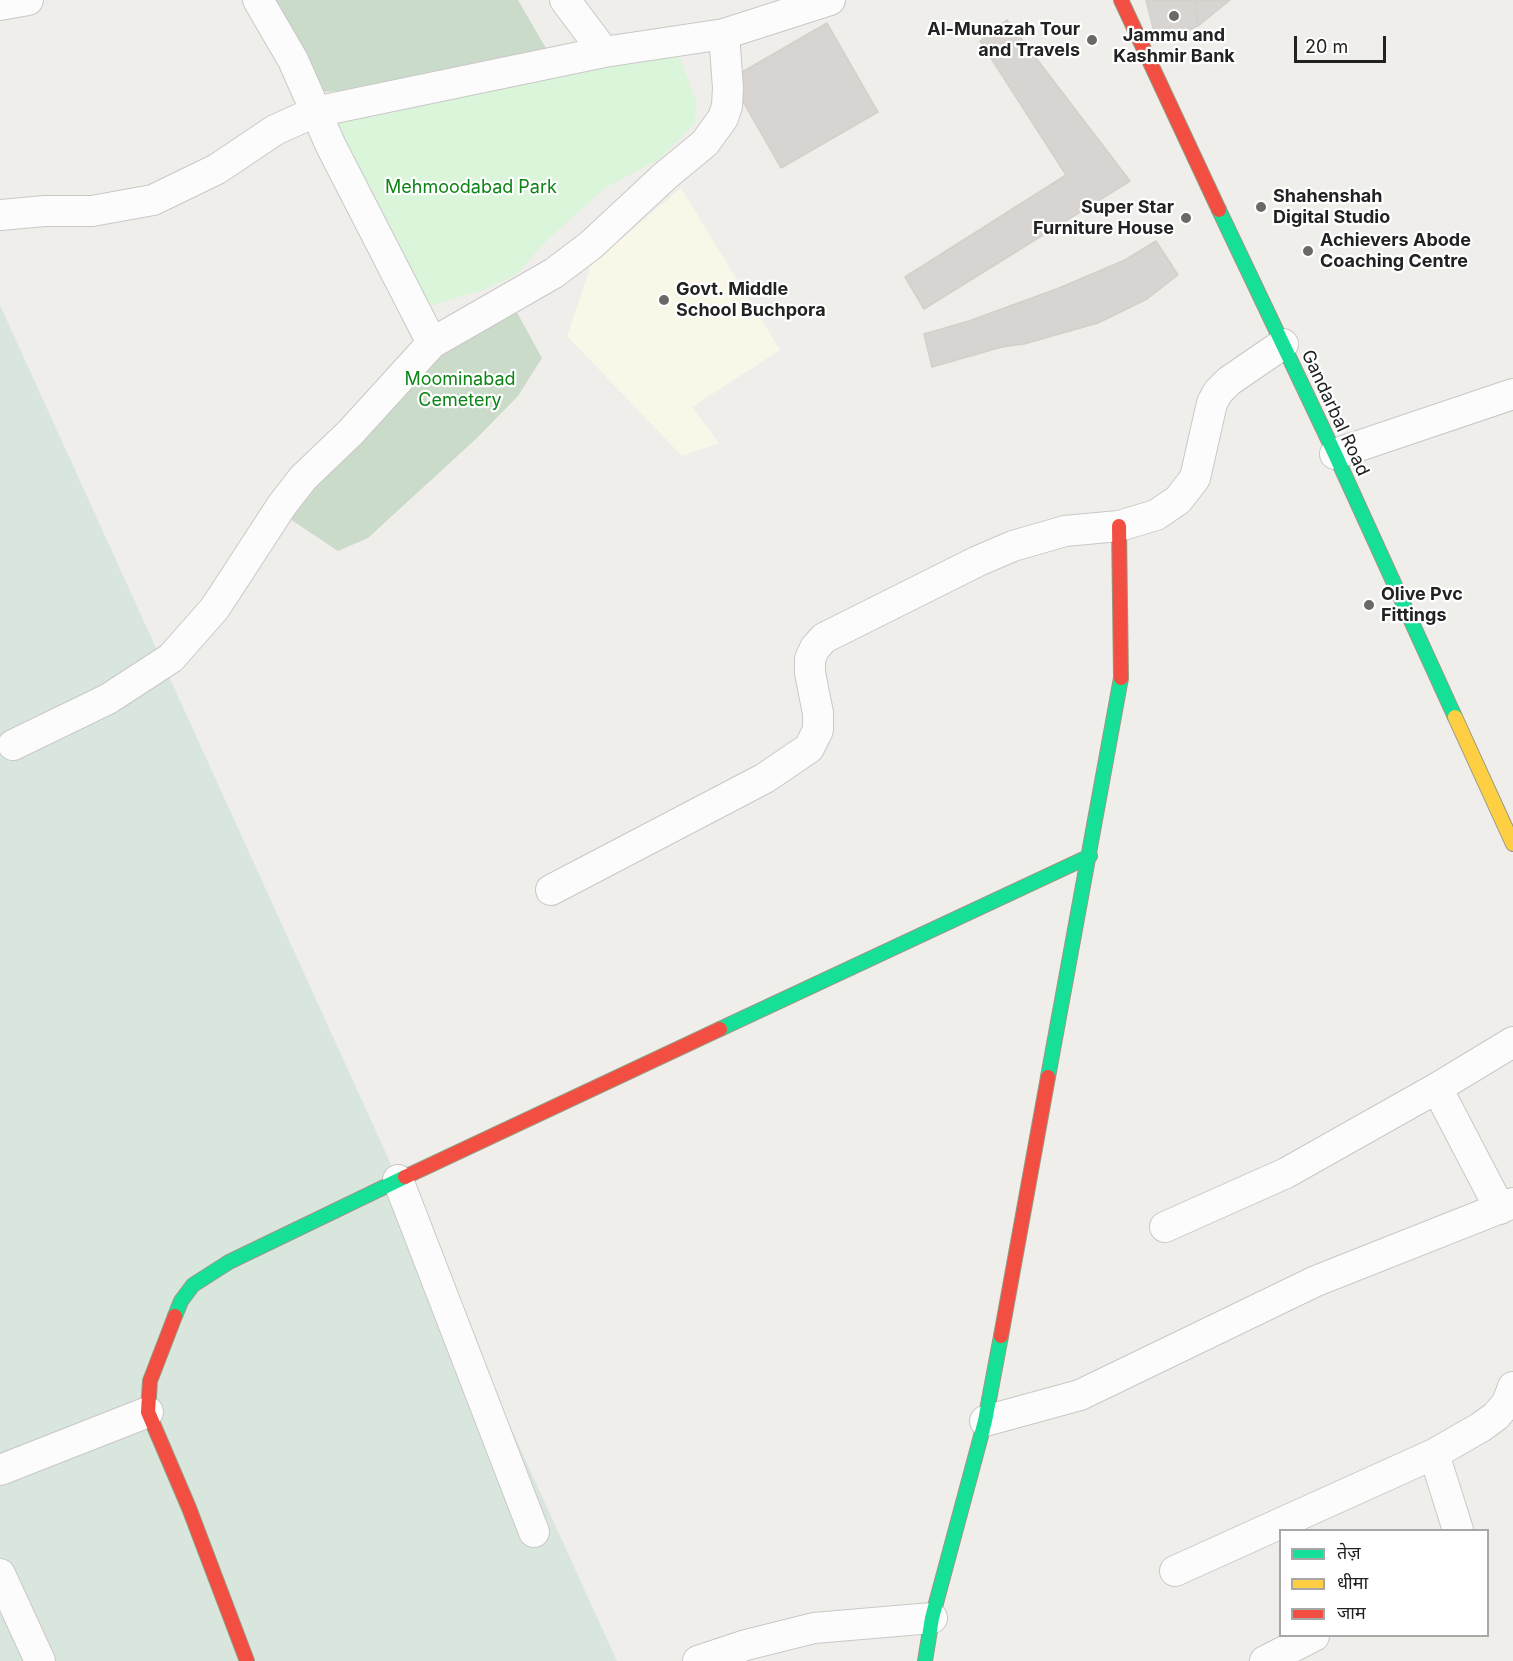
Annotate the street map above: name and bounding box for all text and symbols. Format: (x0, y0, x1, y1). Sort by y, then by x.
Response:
marker: Jammu and Kashmir Bank (1167, 9, 1181, 23)
place label: Al-Munazah Tour and Travels (927, 19, 1080, 62)
scale bar (1297, 24, 1388, 62)
place label: Jammu and Kashmir Bank (1113, 25, 1235, 68)
marker: Al-Munazah Tour and Travels (1085, 33, 1099, 47)
text: 20 m (1305, 36, 1348, 57)
park label: Mehmoodabad Park (385, 177, 557, 199)
place label: Shahenshah Digital Studio (1273, 186, 1390, 228)
place label: Super Star Furniture House (1033, 197, 1174, 240)
marker: Shahenshah Digital Studio (1254, 200, 1268, 214)
marker: Super Star Furniture House (1179, 211, 1193, 225)
place label: Achievers Abode Coaching Centre (1320, 230, 1471, 272)
marker: Achievers Abode Coaching Centre (1301, 244, 1315, 258)
place label: Govt. Middle School Buchpora (676, 279, 826, 322)
marker: Govt. Middle School Buchpora (657, 293, 671, 307)
street label: Gandarbal Road (1296, 347, 1374, 479)
park label: Moominabad Cemetery (404, 369, 516, 412)
place label: Olive Pvc Fittings (1381, 584, 1463, 626)
marker: Olive Pvc Fittings (1362, 598, 1376, 612)
legend (1279, 1529, 1489, 1637)
text: तेज़ (1337, 1542, 1361, 1563)
text: धीमा (1337, 1572, 1368, 1593)
text: जाम (1337, 1602, 1366, 1623)

